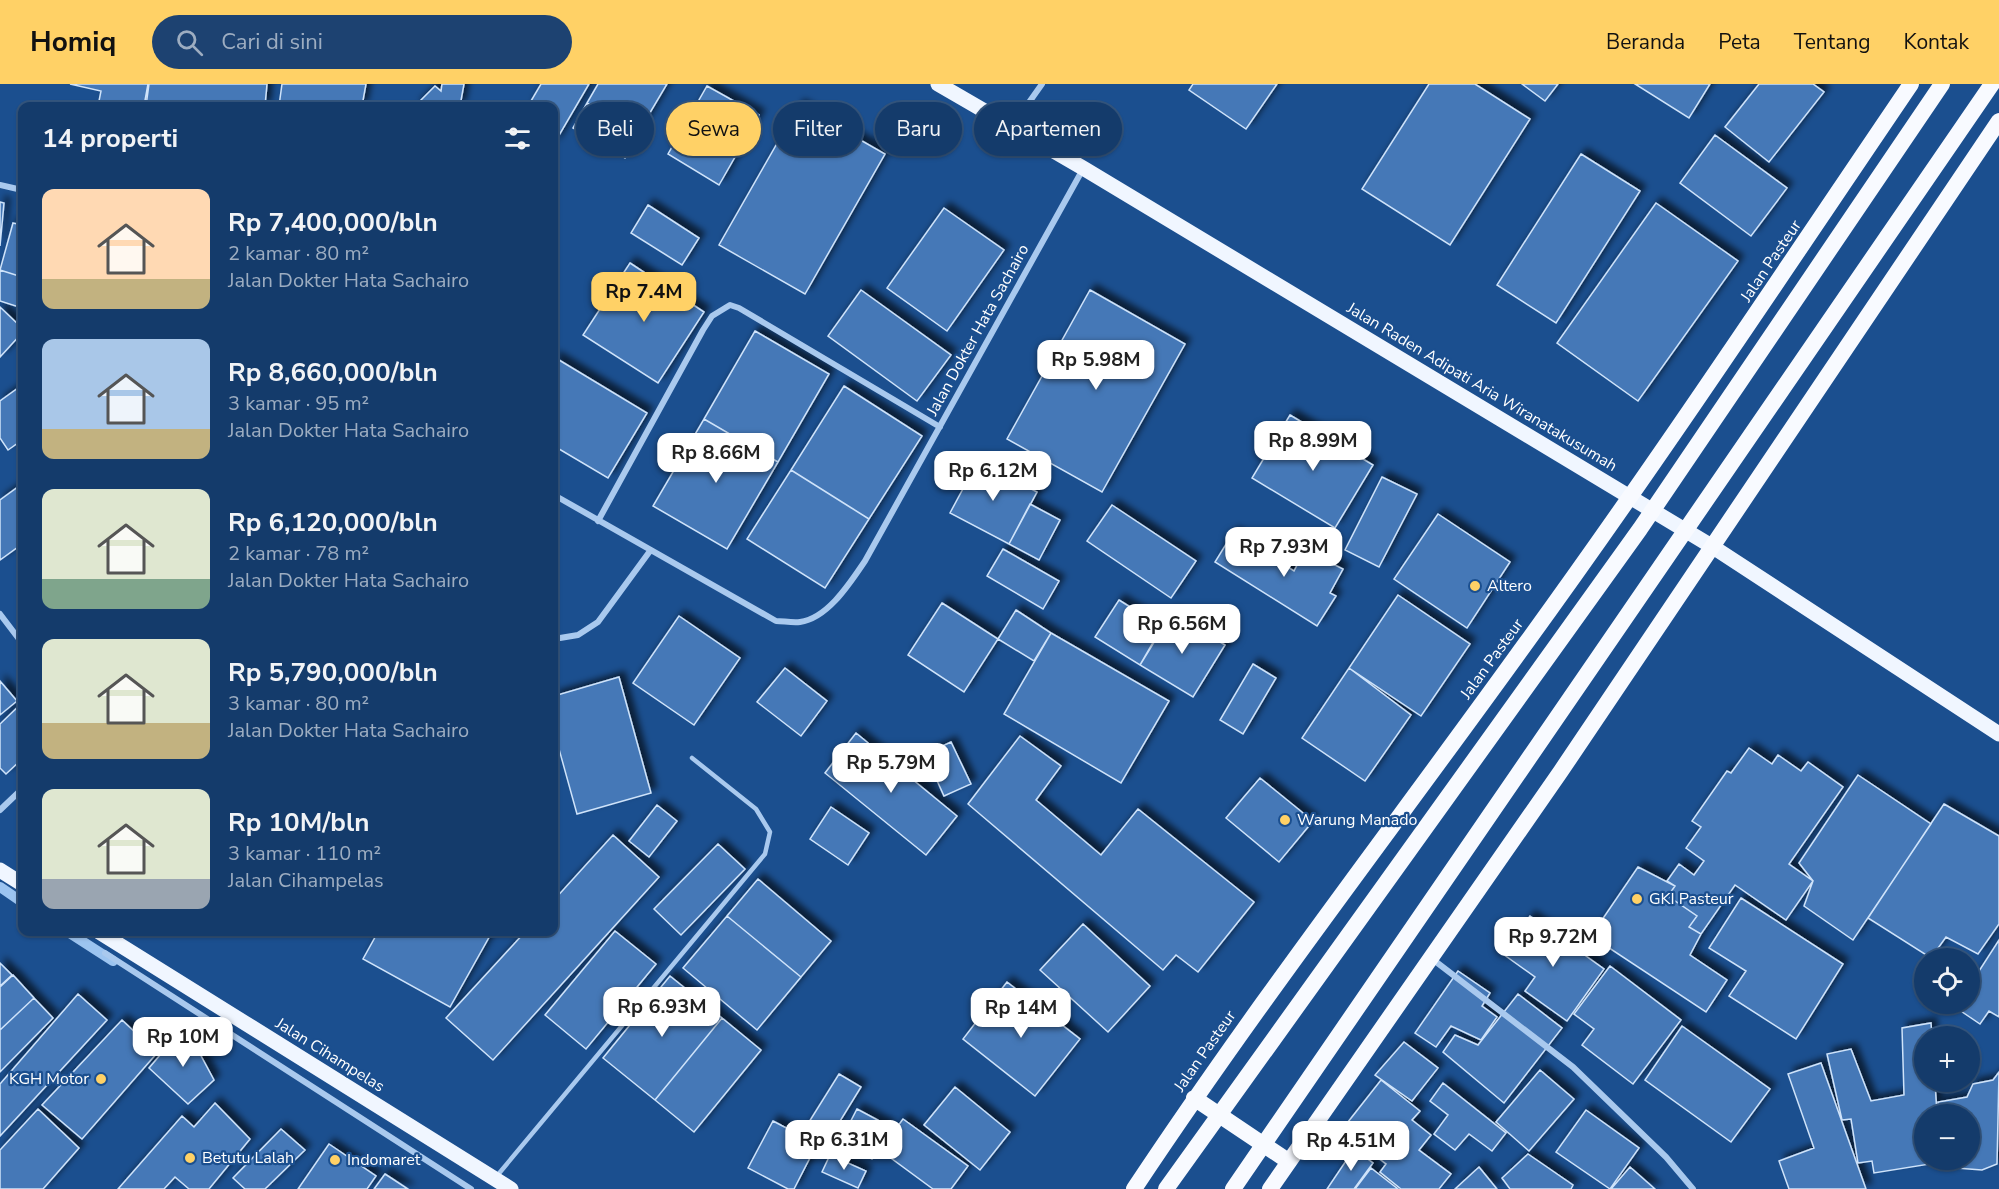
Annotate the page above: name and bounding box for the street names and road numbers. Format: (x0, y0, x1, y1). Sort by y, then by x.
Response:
street label: Jalan Pasteur (1735, 215, 1807, 307)
street label: Jalan Dokter Hata Sachairo (921, 240, 1034, 421)
street label: Jalan Raden Adipati Aria Wiranatakusumah (1342, 297, 1621, 477)
street label: Jalan Pasteur (1455, 614, 1529, 705)
street label: Jalan Pasteur (1168, 1006, 1241, 1097)
street label: Jalan Cihampelas (270, 1012, 389, 1097)

